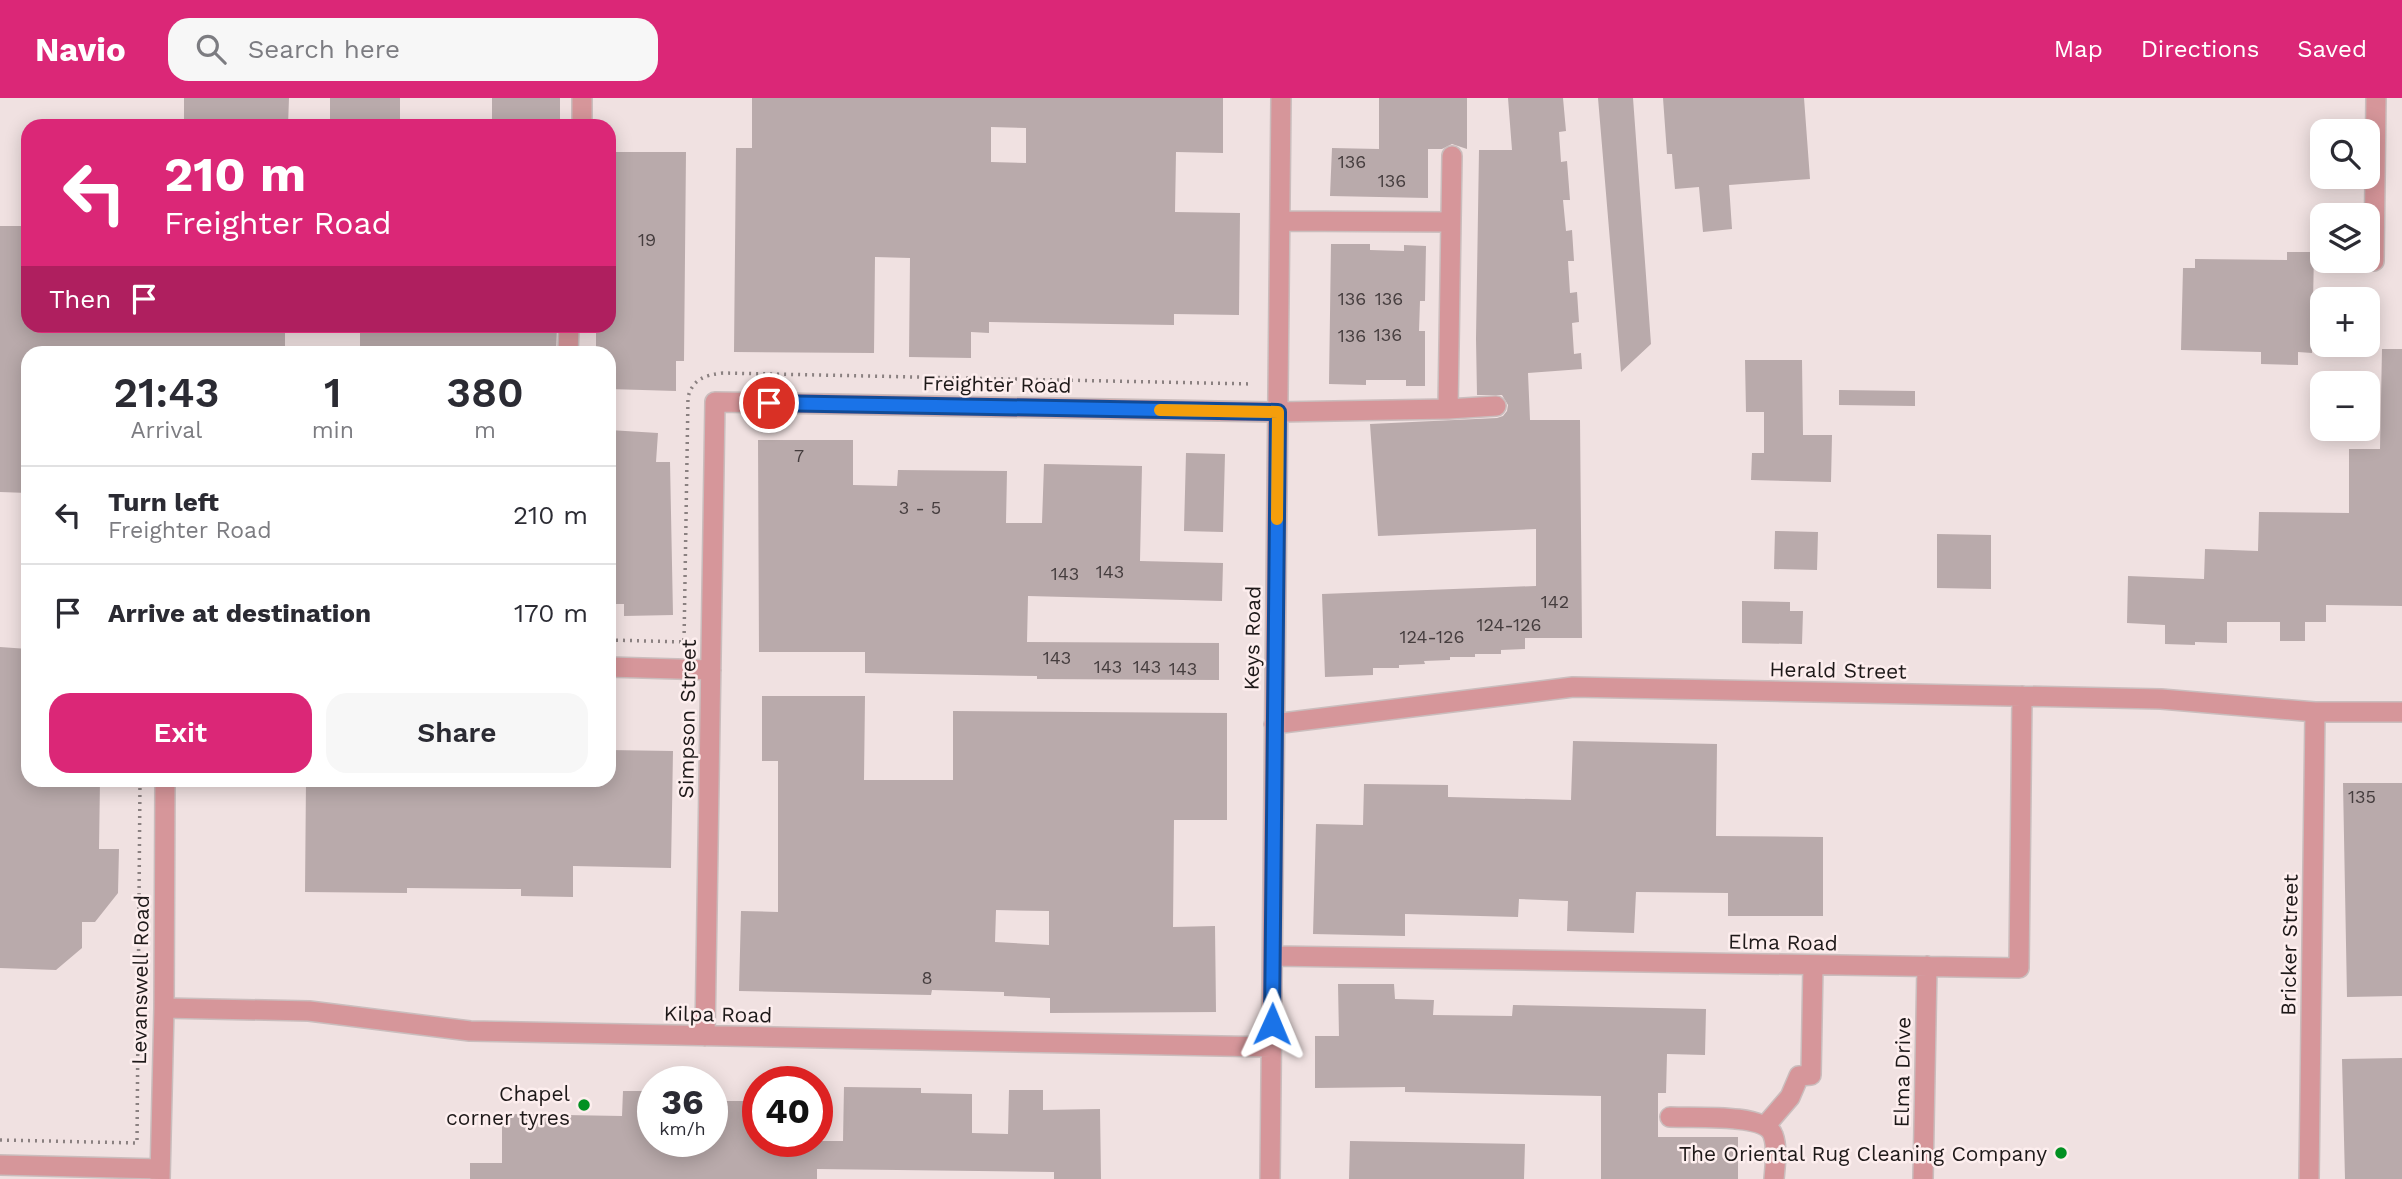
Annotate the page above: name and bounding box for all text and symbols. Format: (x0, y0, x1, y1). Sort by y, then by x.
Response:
search box (168, 18, 658, 81)
text: Navio (35, 30, 126, 69)
icon: search (192, 30, 230, 68)
text: Search here (248, 34, 400, 64)
text: Map (2054, 35, 2103, 63)
text: Directions (2141, 35, 2259, 63)
text: Saved (2297, 35, 2367, 63)
map controls (2310, 119, 2380, 441)
button: search (2310, 119, 2380, 189)
text: 210 m (164, 145, 306, 203)
icon: left (49, 147, 140, 238)
house number: 136 (1338, 151, 1366, 172)
house number: 136 (1378, 170, 1406, 191)
button: layers (2310, 203, 2380, 273)
text: Freighter Road (164, 204, 392, 242)
house number: 19 (638, 229, 656, 250)
icon: arrive (125, 280, 163, 318)
text: Then (49, 284, 111, 314)
button: + (2310, 287, 2380, 357)
house number: 136 (1338, 288, 1366, 309)
house number: 136 (1375, 288, 1403, 309)
house number: 136 (1374, 324, 1402, 345)
house number: 136 (1338, 325, 1366, 346)
text: 21:43 (113, 368, 219, 417)
text: 1 (324, 368, 342, 417)
text: 380 (446, 368, 524, 417)
street label: Freighter Road (922, 370, 1072, 398)
button: − (2310, 371, 2380, 441)
pin (739, 373, 799, 433)
icon: arrive (750, 384, 788, 422)
text: Arrival (130, 417, 202, 444)
text: min (312, 417, 354, 444)
text: m (474, 417, 496, 444)
house number: 7 (794, 445, 804, 466)
text: Turn left (108, 487, 219, 517)
icon: left (49, 496, 87, 534)
house number: 3 - 5 (899, 497, 941, 518)
text: 210 m (513, 500, 588, 530)
text: Freighter Road (108, 517, 272, 544)
house number: 143 (1096, 561, 1124, 582)
house number: 143 (1051, 563, 1079, 584)
street label: Keys Road (1239, 586, 1265, 690)
house number: 142 (1541, 591, 1569, 612)
icon: arrive (49, 594, 87, 632)
text: Arrive at destination (108, 598, 371, 628)
text: 170 m (514, 598, 588, 628)
house number: 124-126 (1477, 614, 1541, 635)
house number: 124-126 (1400, 626, 1464, 647)
street label: Simpson Street (673, 639, 701, 799)
house number: 143 (1043, 647, 1071, 668)
house number: 143 (1094, 656, 1122, 677)
house number: 143 (1133, 656, 1161, 677)
street label: Herald Street (1769, 656, 1907, 684)
house number: 143 (1169, 658, 1197, 679)
button: Exit (49, 693, 312, 773)
button: Share (326, 693, 588, 773)
house number: 135 (2348, 786, 2376, 807)
street label: Bricker Street (2275, 874, 2303, 1016)
street label: Levanswell Road (126, 895, 154, 1065)
street label: Elma Road (1728, 929, 1838, 955)
house number: 8 (921, 967, 933, 988)
position arrow (1235, 987, 1309, 1061)
street label: Kilpa Road (663, 1001, 773, 1027)
street label: Elma Drive (1889, 1016, 1915, 1128)
speed limit sign: 40 (742, 1066, 833, 1157)
place label: Chapel corner tyres (446, 1081, 571, 1130)
text: 36 (661, 1081, 704, 1123)
marker: Chapel corner tyres (576, 1097, 592, 1113)
text: km/h (659, 1118, 706, 1139)
place label: The Oriental Rug Cleaning Company (1679, 1141, 2047, 1166)
marker: The Oriental Rug Cleaning Company (2053, 1145, 2069, 1161)

